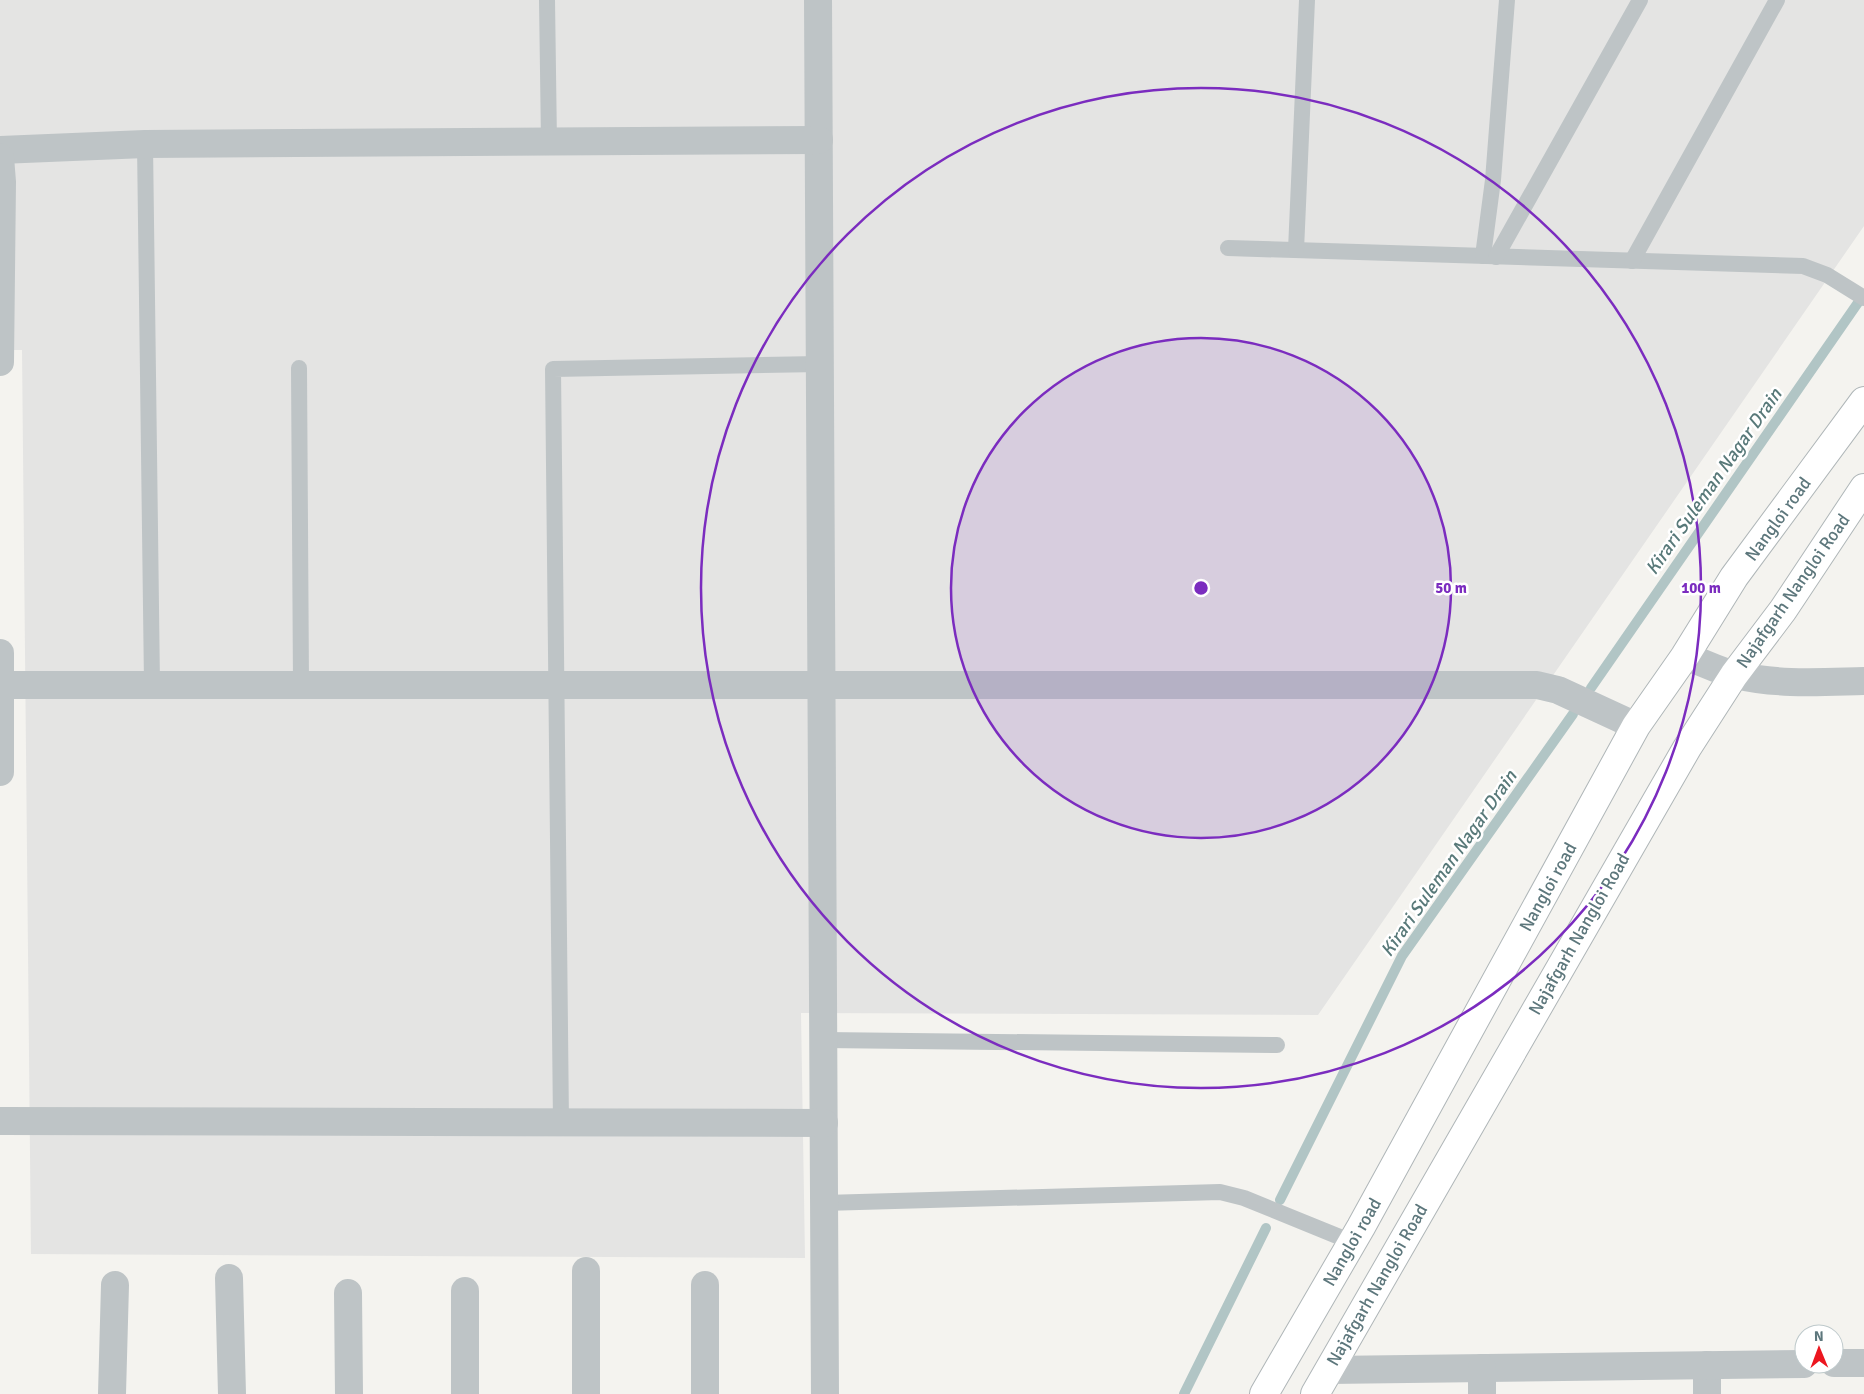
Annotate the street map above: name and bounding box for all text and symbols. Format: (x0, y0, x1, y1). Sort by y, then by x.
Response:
water label: Kirari Suleman Nagar Drain (1640, 383, 1788, 580)
street label: Nangloi road (1740, 473, 1816, 565)
street label: Najafgarh Nangloi Road (1732, 510, 1854, 672)
centre of rings (1192, 579, 1210, 597)
text: 50 m (1435, 579, 1467, 597)
text: 100 m (1681, 579, 1721, 597)
water label: Kirari Suleman Nagar Drain (1375, 765, 1523, 962)
street label: Nangloi road (1515, 839, 1581, 935)
street label: Najafgarh Nangloi Road (1524, 849, 1634, 1019)
street label: Nangloi road (1318, 1194, 1386, 1290)
street label: Najafgarh Nangloi Road (1322, 1200, 1432, 1370)
north arrow (1794, 1324, 1844, 1374)
text: N (1814, 1328, 1824, 1345)

